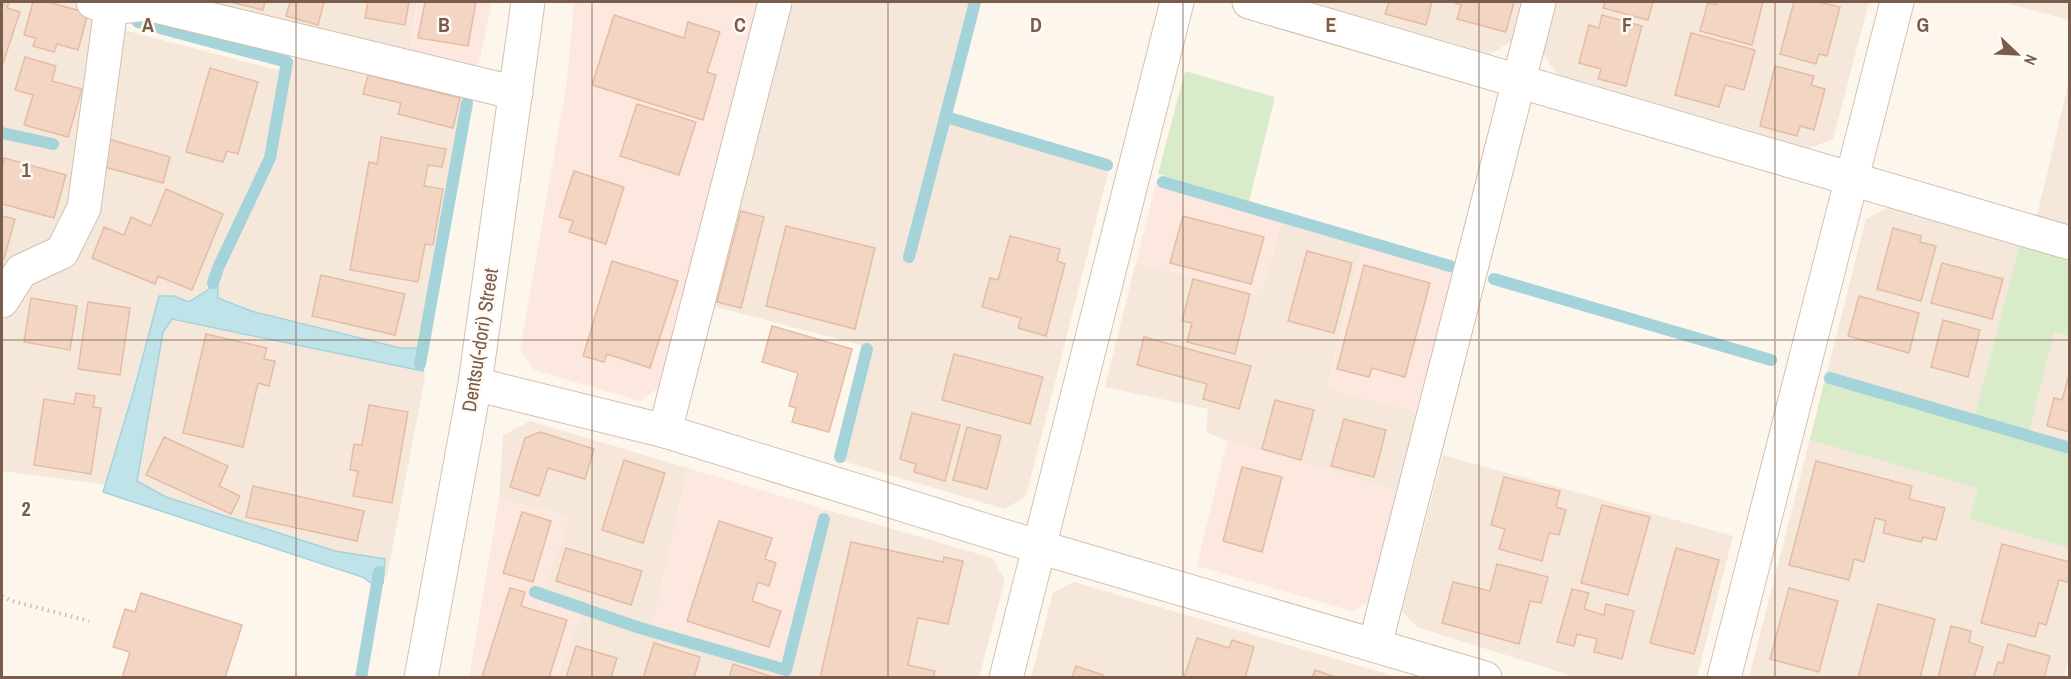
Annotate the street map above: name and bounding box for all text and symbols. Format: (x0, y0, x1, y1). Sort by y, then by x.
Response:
text: A (142, 11, 154, 38)
text: B (438, 11, 450, 38)
text: C (734, 11, 746, 38)
text: D (1030, 11, 1042, 38)
text: E (1326, 11, 1337, 38)
text: F (1622, 11, 1632, 38)
text: G (1917, 11, 1929, 38)
north arrow (1987, 24, 2047, 84)
text: N (2019, 51, 2043, 69)
text: 1 (21, 156, 31, 183)
street label: Dentsu(-dori) Street (455, 266, 504, 414)
text: 2 (21, 495, 31, 522)

